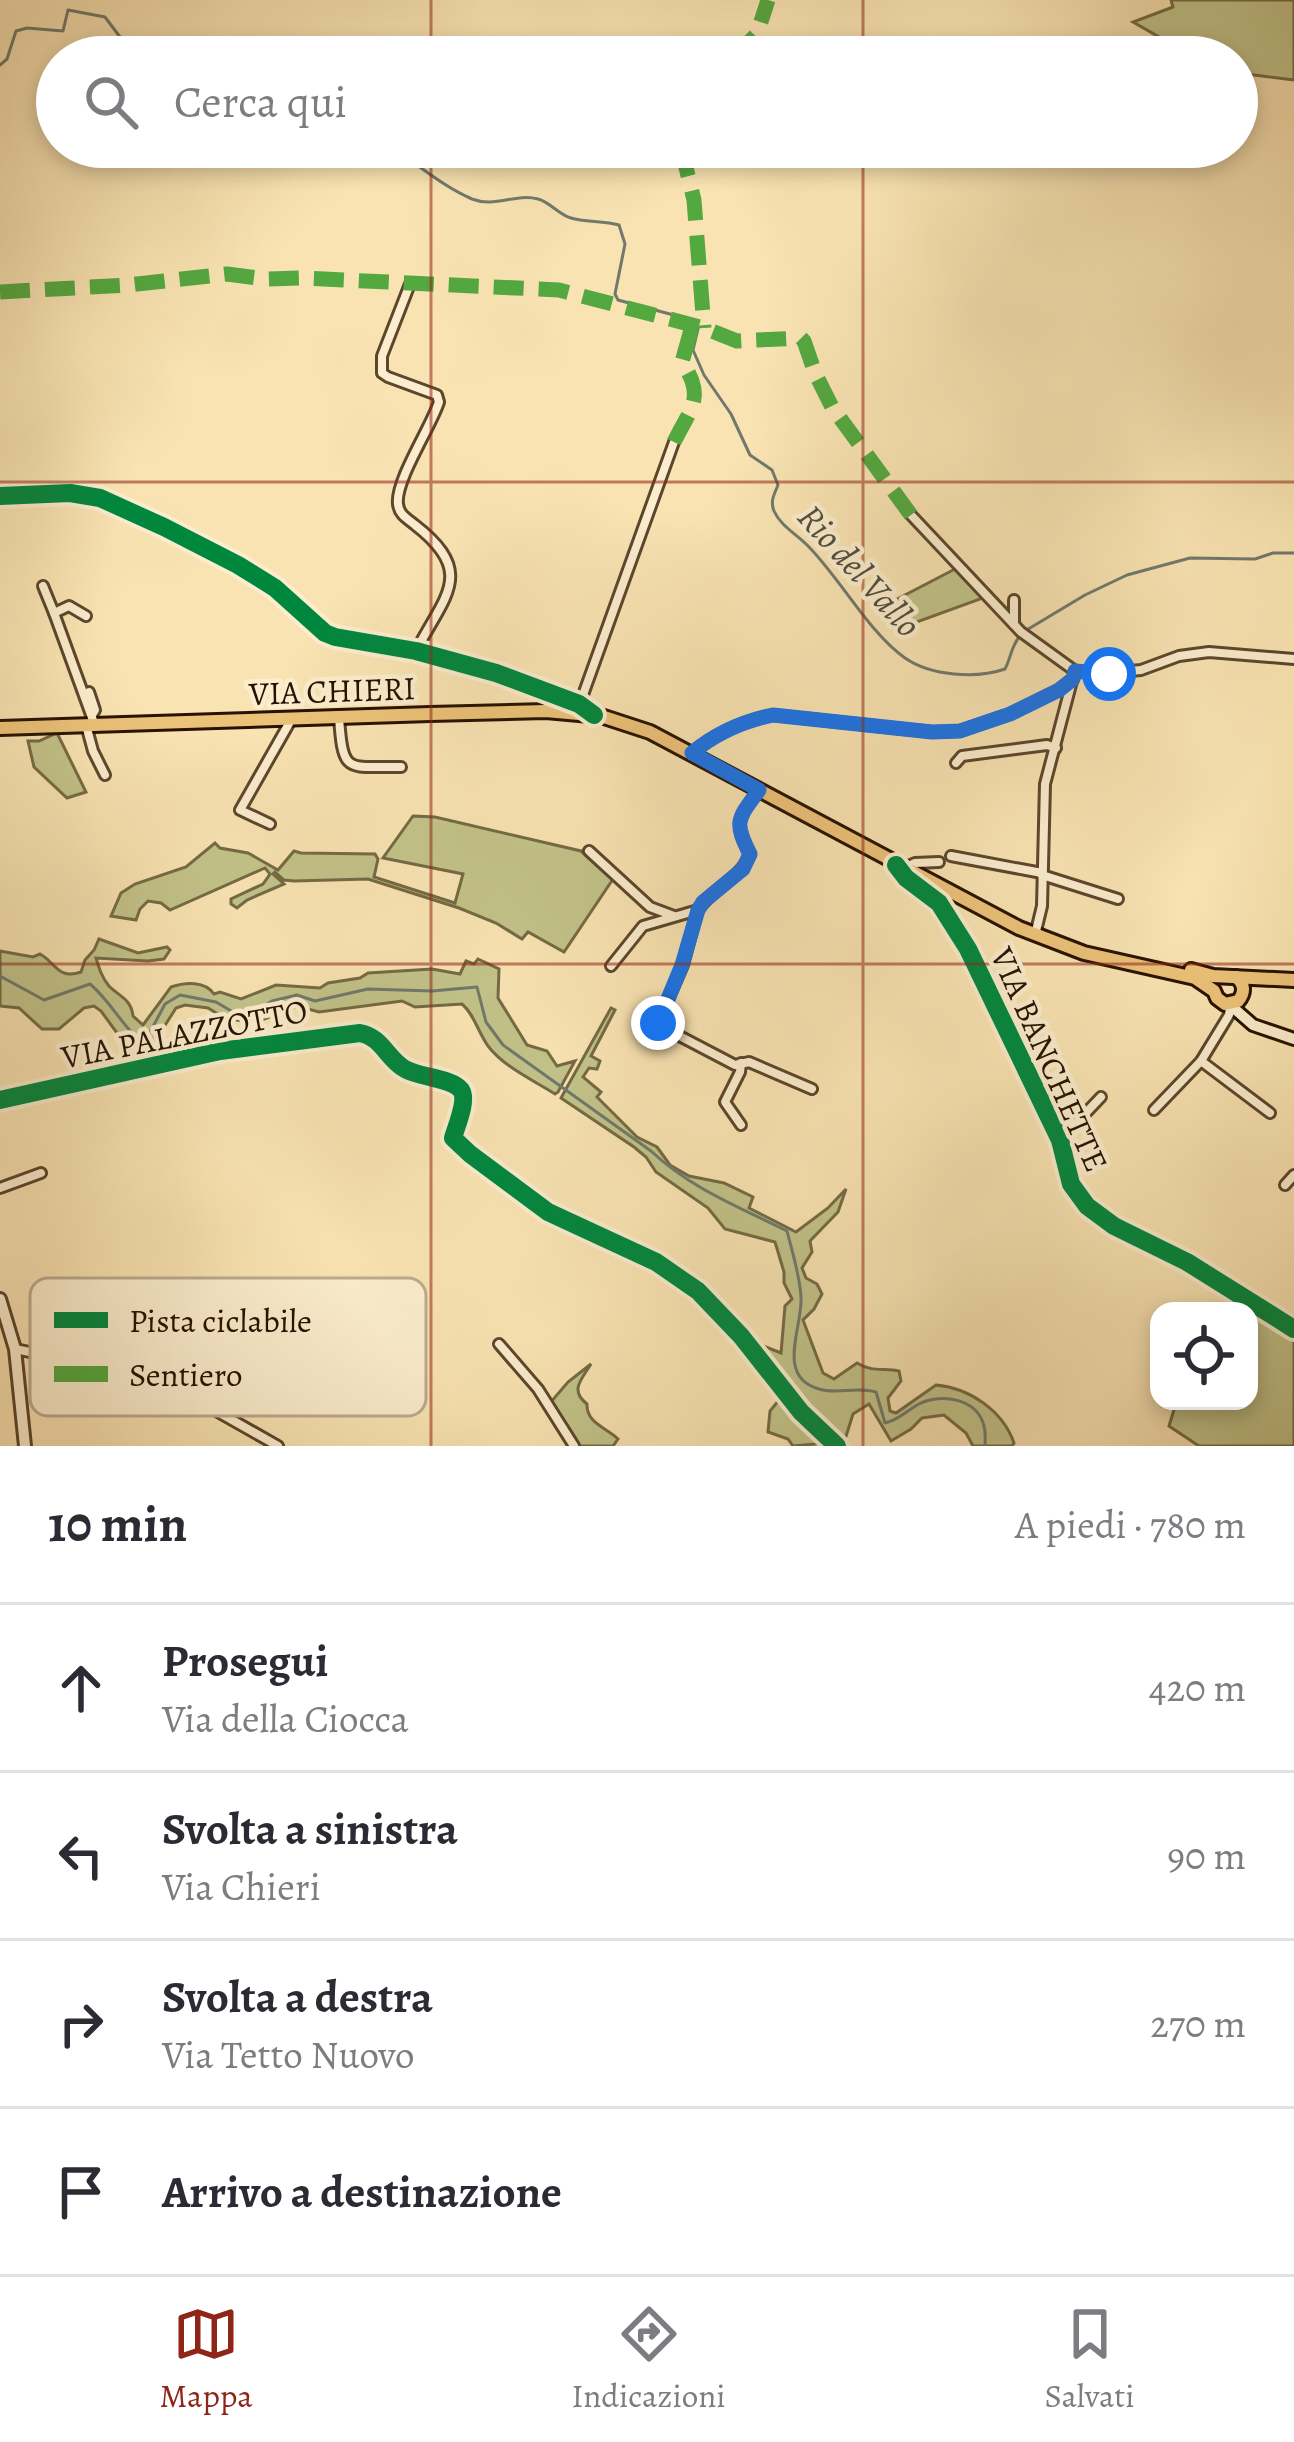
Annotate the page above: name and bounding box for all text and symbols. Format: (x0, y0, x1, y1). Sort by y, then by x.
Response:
search box (36, 36, 1258, 168)
icon: search (78, 69, 144, 135)
text: Cerca qui (174, 71, 347, 133)
water label: Rio del Vallo (787, 493, 932, 647)
route start (1082, 647, 1136, 701)
street label: VIA CHIERI (247, 665, 416, 716)
street label: VIA BANCHETTE (980, 939, 1119, 1179)
street label: VIA PALAZZOTTO (56, 988, 311, 1080)
route end (631, 996, 685, 1050)
legend (30, 1278, 426, 1416)
text: Pista ciclabile (129, 1298, 312, 1343)
map controls (1150, 1302, 1258, 1410)
button: locate (1150, 1302, 1258, 1410)
text: Sentiero (129, 1352, 242, 1397)
text: 10 min (48, 1489, 187, 1559)
text: A piedi · 780 m (1015, 1498, 1246, 1551)
text: Prosegui (162, 1630, 329, 1692)
icon: ahead (48, 1655, 114, 1721)
text: 420 m (1149, 1661, 1246, 1714)
text: Via della Ciocca (162, 1692, 409, 1745)
text: Svolta a sinistra (162, 1798, 458, 1860)
icon: left (48, 1823, 114, 1889)
text: 90 m (1167, 1829, 1246, 1882)
text: Via Chieri (162, 1860, 321, 1913)
text: Svolta a destra (162, 1966, 433, 2028)
icon: right (48, 1991, 114, 2057)
text: 270 m (1150, 1997, 1246, 2050)
text: Via Tetto Nuovo (162, 2028, 415, 2081)
icon: arrive (48, 2159, 114, 2225)
text: Arrivo a destinazione (162, 2161, 562, 2223)
tab: Mappa (159, 2301, 253, 2418)
tab: Indicazioni (572, 2301, 726, 2418)
tab: Salvati (1045, 2301, 1135, 2418)

